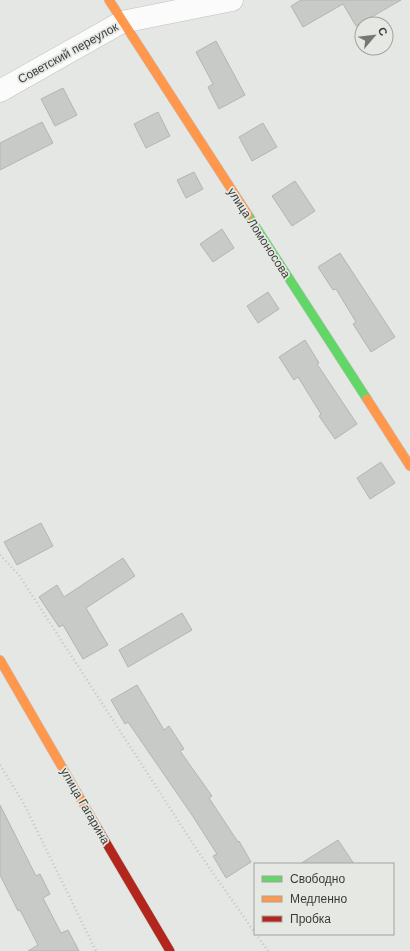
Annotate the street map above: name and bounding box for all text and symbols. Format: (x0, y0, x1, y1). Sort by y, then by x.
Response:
north arrow (354, 16, 394, 56)
street label: Советский переулок (15, 19, 121, 86)
text: С (376, 25, 390, 38)
street label: улица Ломоносова (225, 185, 294, 281)
street label: улица Гагарина (57, 765, 113, 847)
legend (254, 863, 394, 935)
text: Свободно (290, 872, 345, 886)
text: Медленно (290, 892, 347, 906)
text: Пробка (290, 912, 331, 926)

